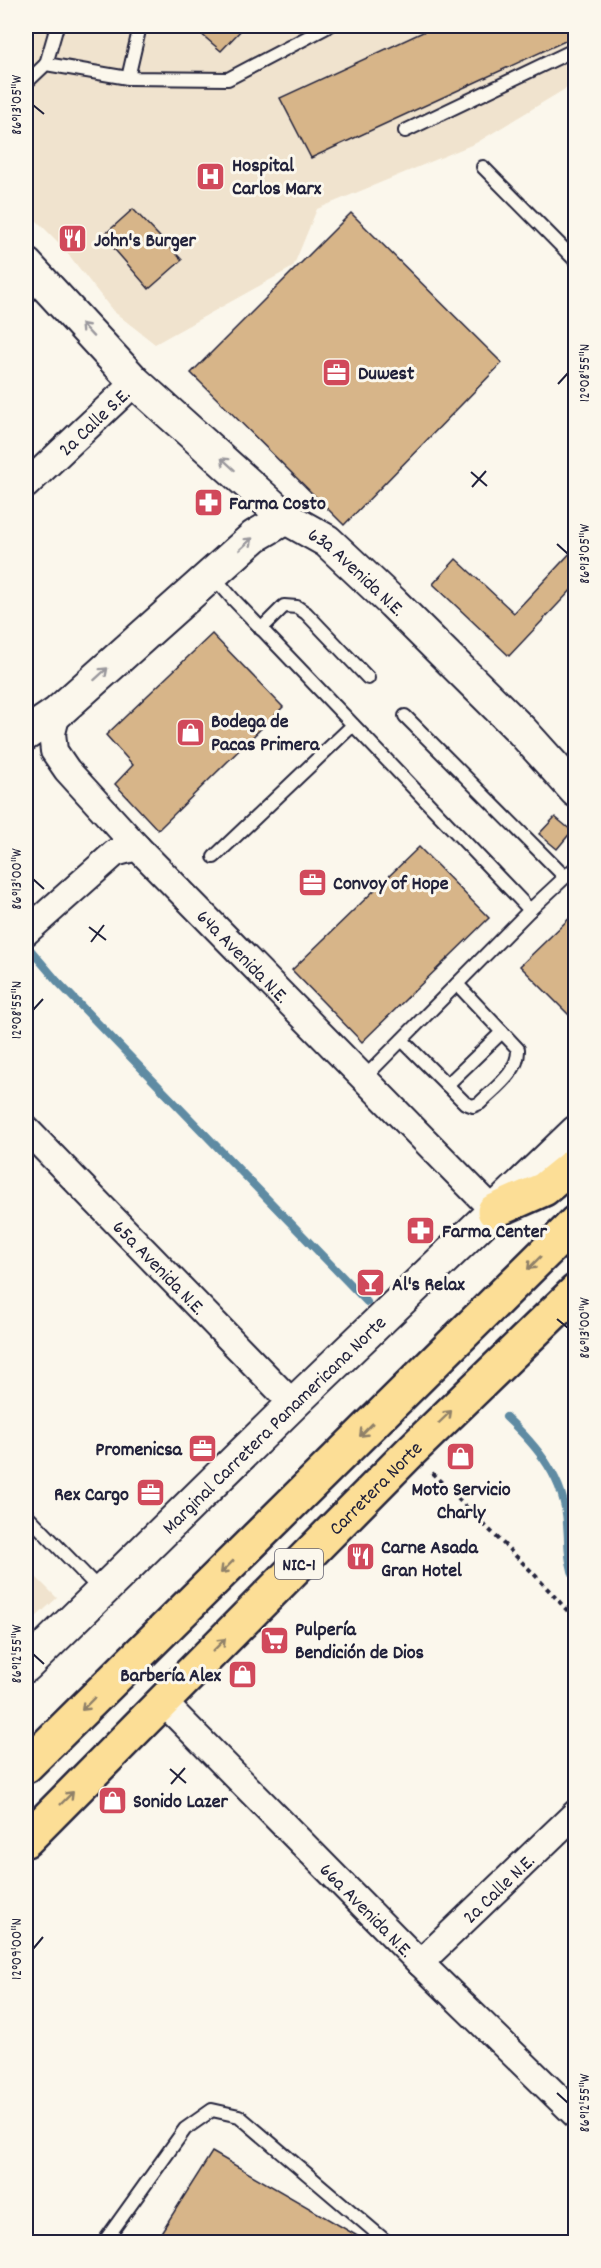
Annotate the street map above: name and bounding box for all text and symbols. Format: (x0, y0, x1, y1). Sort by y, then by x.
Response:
text: 86°13'05"W (7, 75, 29, 135)
place label: Hospital Carlos Marx (232, 153, 322, 204)
hospital icon: Hospital Carlos Marx (195, 160, 227, 192)
restaurant icon: John's Burger (57, 223, 89, 255)
place label: John's Burger (94, 228, 197, 256)
one-way arrow (80, 322, 94, 337)
text: 12°08'55"N (575, 344, 597, 402)
office icon: Duwest (321, 356, 353, 388)
place label: Duwest (358, 361, 415, 389)
street label: 2a Calle S.E. (54, 382, 138, 464)
one-way arrow (220, 457, 235, 471)
pharmacy icon: Farma Costo (192, 486, 224, 518)
place label: Farma Costo (229, 491, 326, 519)
street label: 63a Avenida N.E. (302, 522, 410, 624)
text: 86°13'05"W (575, 524, 597, 584)
one-way arrow (238, 537, 253, 551)
one-way arrow (93, 667, 108, 681)
place label: Bodega de Pacas Primera (211, 709, 320, 760)
shop icon: Bodega de Pacas Primera (174, 716, 206, 748)
text: 86°13'00"W (7, 848, 29, 910)
office icon: Convoy of Hope (296, 866, 328, 898)
place label: Convoy of Hope (333, 871, 449, 899)
street label: 64a Avenida N.E. (189, 904, 294, 1011)
text: 12°08'55"N (7, 981, 29, 1039)
pharmacy icon: Farma Center (405, 1214, 437, 1246)
street label: 65a Avenida N.E. (105, 1215, 211, 1323)
place label: Farma Center (442, 1219, 548, 1247)
one-way arrow (526, 1255, 541, 1270)
bar icon: Al's Relax (355, 1267, 387, 1299)
place label: Al's Relax (392, 1272, 465, 1300)
text: 86°13'00"W (575, 1297, 597, 1359)
street label: Marginal Carretera Panamericana Norte (157, 1310, 394, 1542)
one-way arrow (438, 1410, 453, 1425)
one-way arrow (358, 1422, 373, 1437)
office icon: Promenicsa (187, 1432, 219, 1464)
street label: Carretera Norte (324, 1436, 430, 1543)
place label: Promenicsa (95, 1437, 183, 1465)
shop icon: Moto Servicio Charly (445, 1441, 477, 1473)
office icon: Rex Cargo (134, 1477, 166, 1509)
place label: Moto Servicio Charly (411, 1477, 511, 1528)
place label: Rex Cargo (54, 1482, 129, 1510)
place label: Carne Asada Gran Hotel (381, 1535, 478, 1586)
restaurant icon: Carne Asada Gran Hotel (344, 1541, 376, 1573)
road number: NIC-1 (275, 1549, 323, 1579)
one-way arrow (220, 1559, 234, 1574)
place label: Pulpería Bendición de Dios (295, 1617, 424, 1668)
text: 86°12'55"W (7, 1624, 29, 1683)
supermarket icon: Pulpería Bendición de Dios (258, 1624, 290, 1656)
one-way arrow (212, 1637, 226, 1652)
shop icon: Barbería Alex (226, 1658, 258, 1690)
place label: Barbería Alex (120, 1663, 222, 1691)
one-way arrow (81, 1697, 96, 1711)
shop icon: Sonido Lazer (96, 1784, 128, 1816)
place label: Sonido Lazer (133, 1789, 228, 1817)
one-way arrow (59, 1791, 74, 1805)
street label: 2a Calle N.E. (458, 1849, 542, 1932)
street label: 66a Avenida N.E. (312, 1858, 418, 1965)
text: 12°09'00"N (7, 1918, 29, 1980)
text: 86°12'55"W (575, 2073, 597, 2132)

